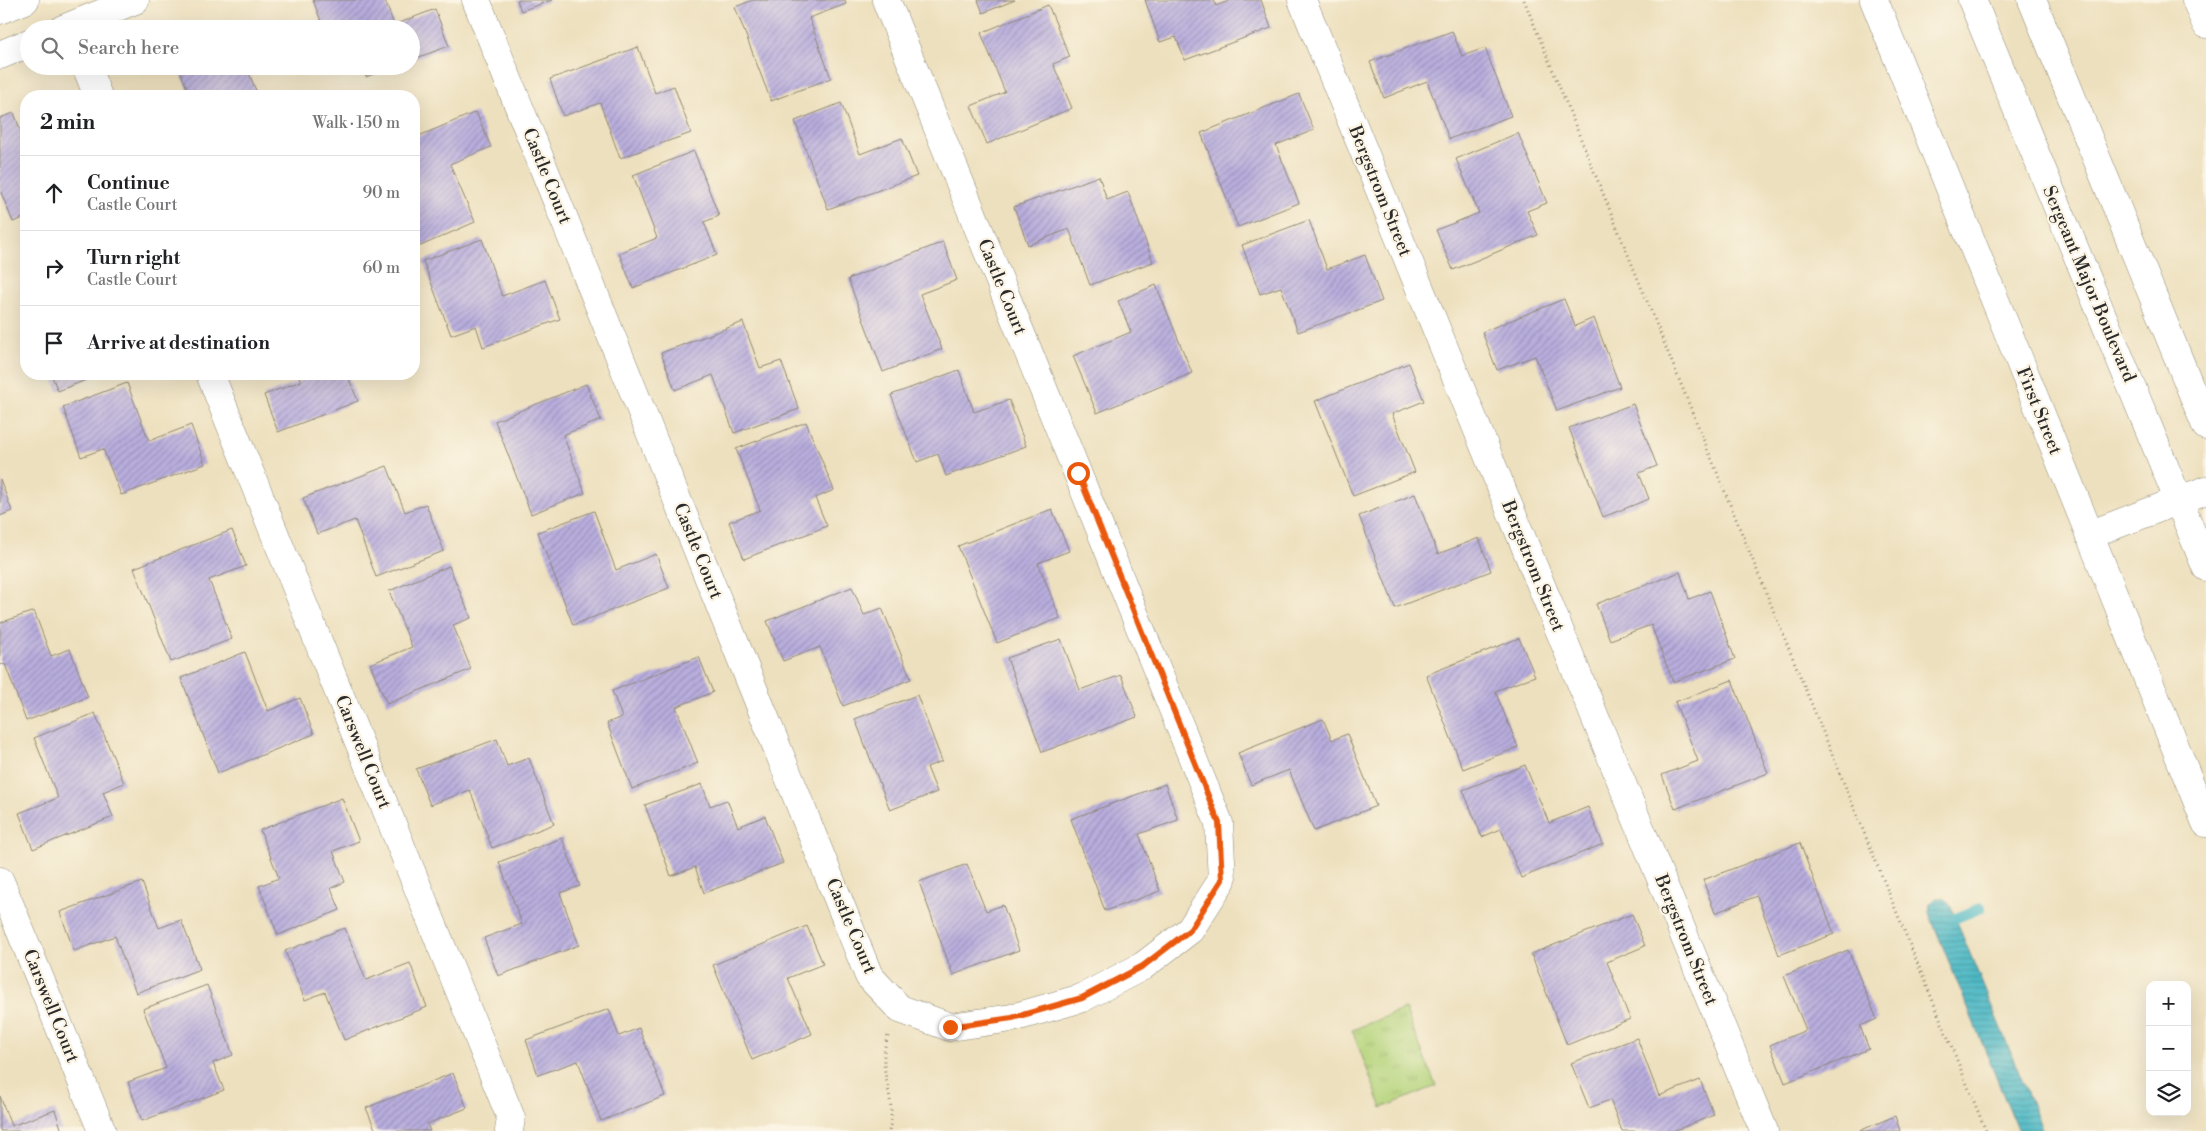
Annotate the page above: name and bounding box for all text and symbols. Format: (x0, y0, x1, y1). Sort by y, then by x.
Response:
search box (20, 20, 420, 75)
icon: search (38, 34, 66, 62)
text: Search here (78, 36, 179, 60)
text: 2 min (40, 110, 95, 136)
text: Walk · 150 m (312, 113, 400, 133)
street label: Bergstrom Street (1343, 121, 1417, 260)
street label: Castle Court (517, 125, 577, 228)
text: Continue (87, 171, 170, 195)
icon: ahead (40, 179, 68, 207)
street label: Sergeant Major Boulevard (2037, 182, 2141, 386)
text: 90 m (362, 183, 400, 203)
text: Castle Court (87, 195, 177, 215)
street label: Castle Court (972, 236, 1032, 339)
text: Turn right (87, 246, 180, 270)
icon: right (40, 254, 68, 282)
text: 60 m (362, 258, 400, 278)
text: Castle Court (87, 270, 177, 290)
icon: arrive (40, 329, 68, 357)
text: Arrive at destination (87, 331, 270, 355)
street label: First Street (2011, 364, 2067, 459)
route start (1067, 462, 1090, 485)
street label: Bergstrom Street (1496, 496, 1570, 635)
street label: Castle Court (668, 500, 728, 603)
street label: Carswell Court (330, 692, 396, 813)
street label: Bergstrom Street (1649, 870, 1723, 1009)
street label: Castle Court (821, 875, 882, 978)
street label: Carswell Court (18, 946, 84, 1067)
map controls (2146, 981, 2191, 1116)
button: + (2146, 981, 2191, 1026)
route end (939, 1016, 962, 1039)
button: − (2146, 1026, 2191, 1071)
button: layers (2146, 1071, 2191, 1116)

